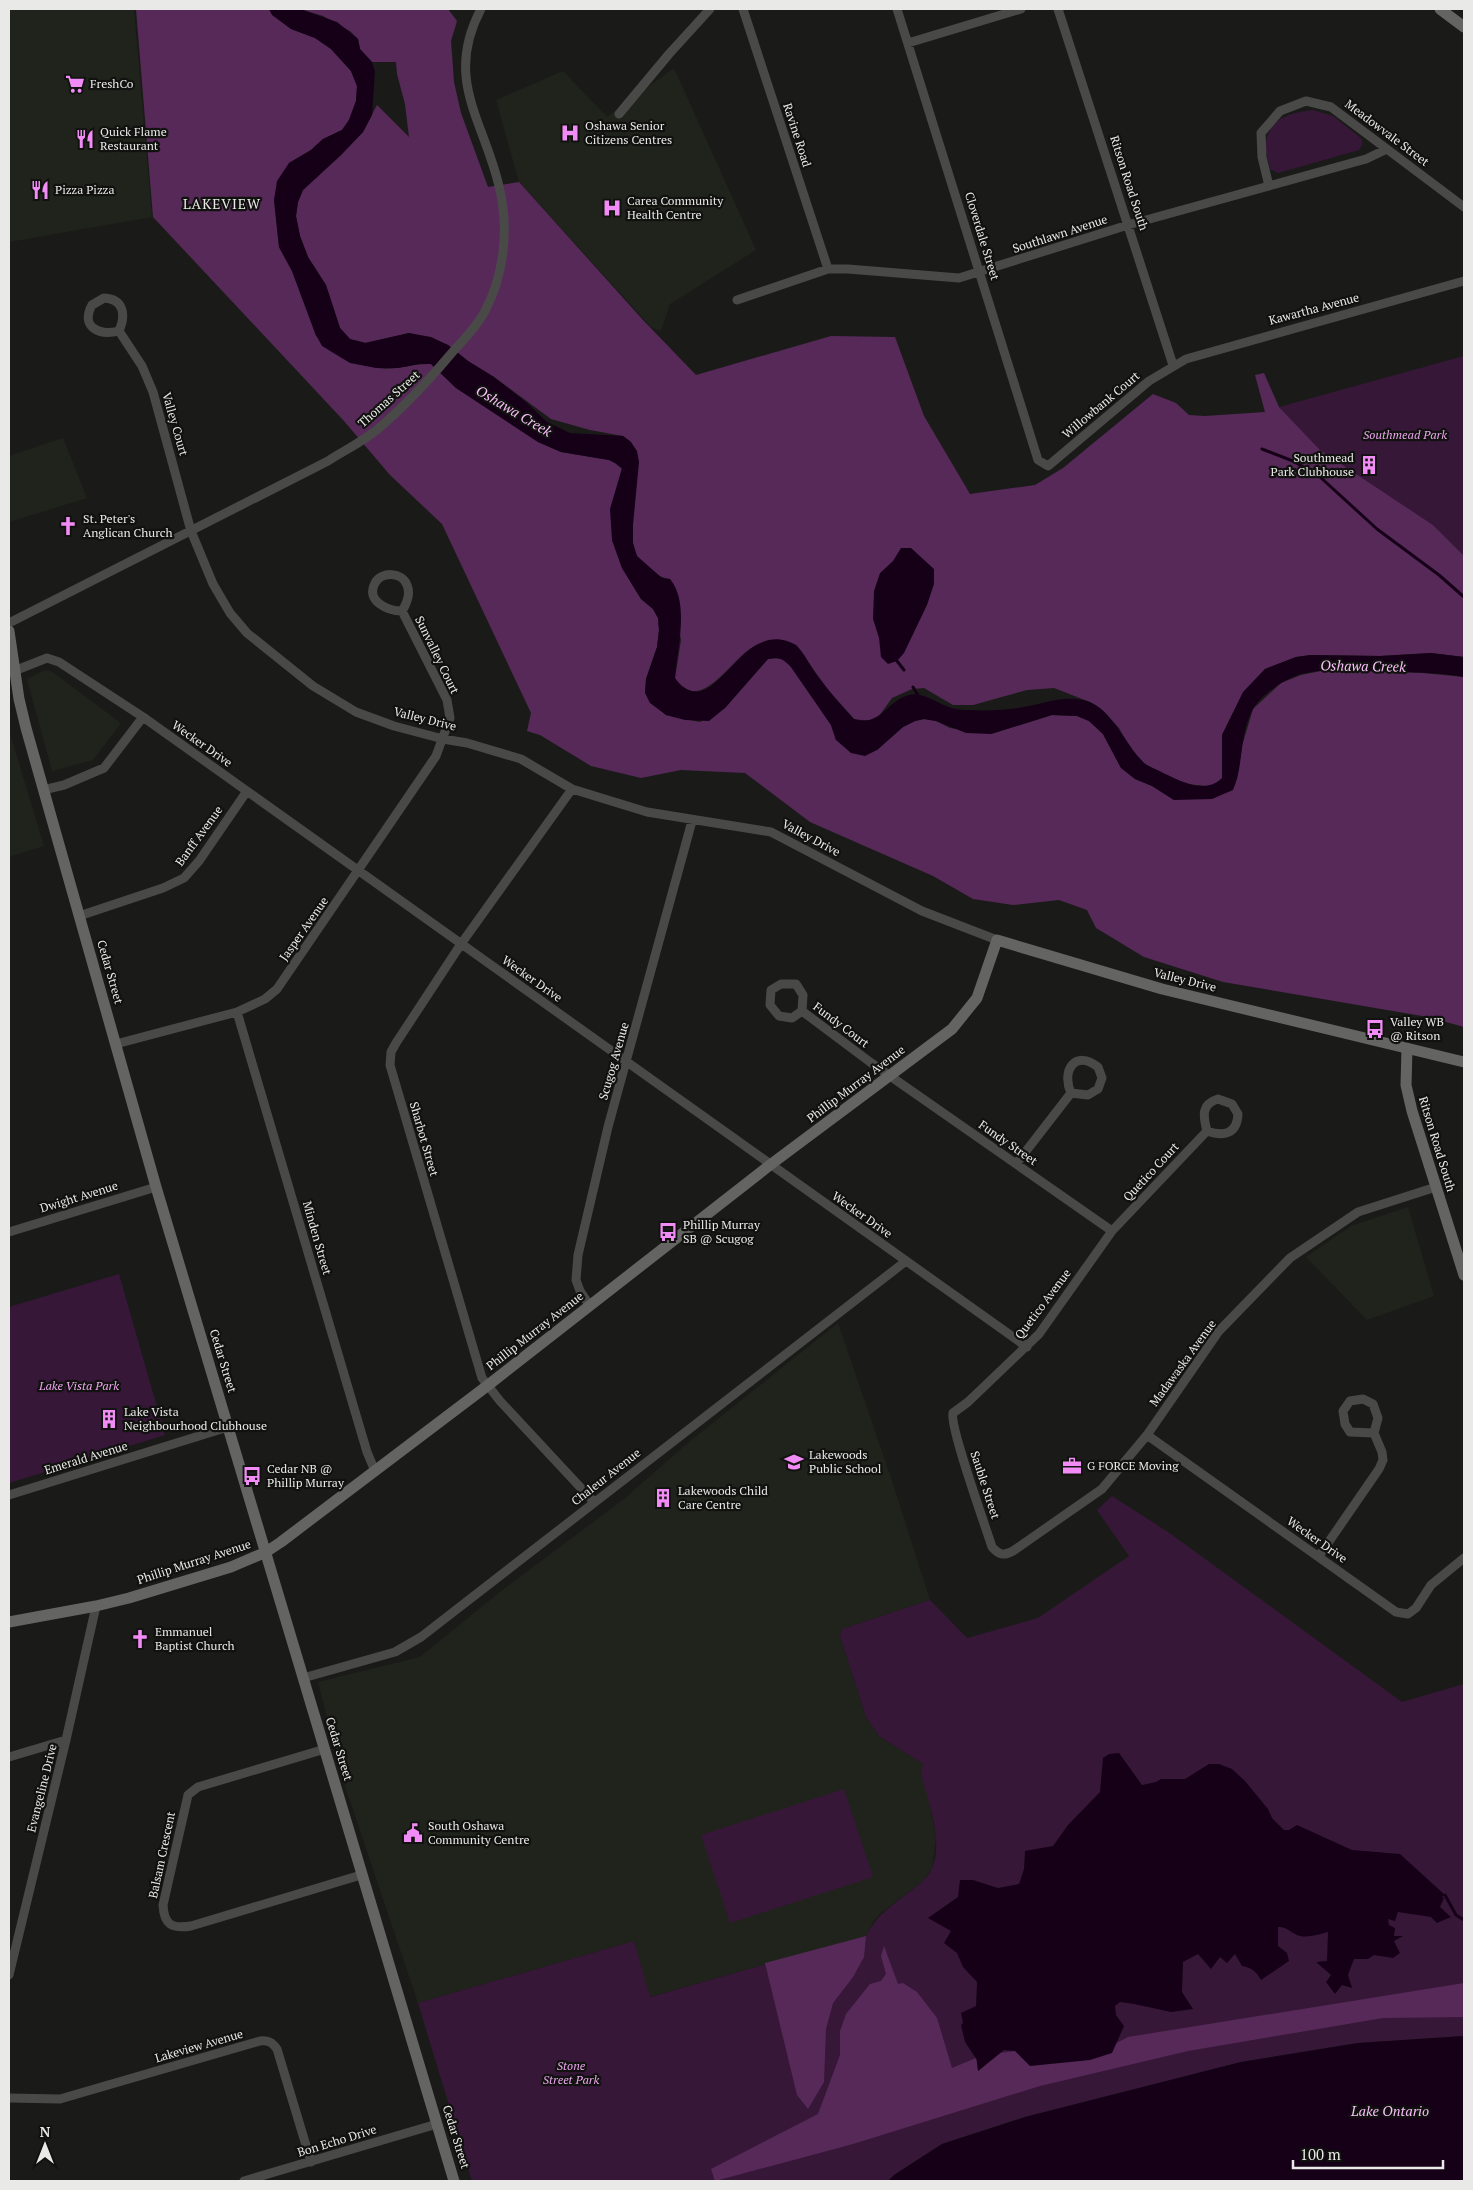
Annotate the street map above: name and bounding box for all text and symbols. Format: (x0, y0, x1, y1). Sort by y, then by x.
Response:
supermarket icon: FreshCo (64, 73, 86, 95)
place label: FreshCo (90, 76, 134, 91)
street label: Meadowvale Street (1342, 96, 1433, 169)
street label: Ravine Road (780, 101, 815, 169)
place label: Oshawa Senior Citizens Centres (585, 118, 672, 147)
hospital icon: Oshawa Senior Citizens Centres (559, 122, 581, 144)
place label: Quick Flame Restaurant (100, 124, 167, 153)
restaurant icon: Quick Flame Restaurant (74, 128, 96, 150)
street label: Ritson Road South (1107, 134, 1152, 232)
restaurant icon: Pizza Pizza (29, 179, 51, 201)
place label: Pizza Pizza (55, 182, 114, 197)
street label: Cloverdale Street (962, 190, 1003, 282)
place label: Carea Community Health Centre (627, 193, 724, 222)
district label: LAKEVIEW (183, 194, 261, 213)
hospital icon: Carea Community Health Centre (601, 197, 623, 219)
street label: Southlawn Avenue (1010, 211, 1109, 256)
street label: Kawartha Avenue (1267, 289, 1361, 328)
street label: Thomas Street (355, 367, 423, 430)
street label: Willowbank Court (1059, 368, 1143, 441)
water label: Oshawa Creek (473, 380, 556, 441)
street label: Valley Court (159, 390, 192, 458)
park label: Southmead Park (1363, 427, 1447, 442)
place label: Southmead Park Clubhouse (1271, 450, 1354, 479)
building icon: Southmead Park Clubhouse (1358, 454, 1380, 476)
place label: St. Peter's Anglican Church (83, 511, 172, 540)
church icon: St. Peter's Anglican Church (57, 515, 79, 537)
street label: Sunvalley Court (412, 613, 463, 697)
water label: Oshawa Creek (1320, 655, 1406, 676)
street label: Valley Drive (392, 704, 458, 734)
street label: Wecker Drive (169, 717, 235, 770)
street label: Banff Avenue (172, 803, 225, 869)
street label: Valley Drive (779, 816, 843, 859)
street label: Jasper Avenue (276, 894, 331, 964)
street label: Cedar Street (94, 938, 127, 1006)
street label: Wecker Drive (499, 952, 565, 1005)
street label: Valley Drive (1152, 965, 1218, 995)
street label: Fundy Court (810, 999, 873, 1051)
place label: Valley WB @ Ritson (1390, 1014, 1444, 1043)
bus stop icon: Valley WB @ Ritson (1364, 1018, 1386, 1040)
street label: Scugog Avenue (595, 1020, 632, 1101)
street label: Phillip Murray Avenue (804, 1042, 908, 1125)
street label: Ritson Road South (1416, 1094, 1459, 1193)
street label: Sharbot Street (407, 1100, 442, 1178)
street label: Fundy Street (976, 1117, 1041, 1169)
street label: Quetico Court (1120, 1139, 1182, 1204)
street label: Dwight Avenue (38, 1178, 120, 1215)
street label: Wecker Drive (829, 1188, 895, 1241)
street label: Minden Street (300, 1199, 335, 1277)
place label: Phillip Murray SB @ Scugog (683, 1217, 761, 1246)
bus stop icon: Phillip Murray SB @ Scugog (657, 1221, 679, 1243)
street label: Quetico Avenue (1011, 1266, 1074, 1342)
street label: Phillip Murray Avenue (483, 1288, 586, 1373)
street label: Madawaska Avenue (1146, 1316, 1219, 1409)
street label: Cedar Street (207, 1327, 240, 1395)
park label: Lake Vista Park (38, 1378, 119, 1393)
place label: Lake Vista Neighbourhood Clubhouse (124, 1404, 267, 1433)
building icon: Lake Vista Neighbourhood Clubhouse (98, 1408, 120, 1430)
street label: Emerald Avenue (42, 1438, 129, 1477)
street label: Chaleur Avenue (568, 1445, 643, 1508)
place label: Lakewoods Public School (809, 1447, 882, 1476)
street label: Sauble Street (967, 1449, 1004, 1521)
school or university icon: Lakewoods Public School (783, 1451, 805, 1473)
office icon: G FORCE Moving (1061, 1455, 1083, 1477)
place label: G FORCE Moving (1087, 1458, 1179, 1473)
place label: Cedar NB @ Phillip Murray (267, 1461, 345, 1490)
bus stop icon: Cedar NB @ Phillip Murray (241, 1465, 263, 1487)
place label: Lakewoods Child Care Centre (678, 1483, 768, 1512)
building icon: Lakewoods Child Care Centre (652, 1487, 674, 1509)
street label: Wecker Drive (1284, 1513, 1350, 1566)
street label: Phillip Murray Avenue (135, 1536, 253, 1587)
place label: Emmanuel Baptist Church (155, 1624, 235, 1653)
church icon: Emmanuel Baptist Church (129, 1628, 151, 1650)
street label: Cedar Street (323, 1715, 356, 1783)
street label: Evangeline Drive (23, 1742, 60, 1834)
street label: Balsam Crescent (145, 1810, 178, 1900)
place label: South Oshawa Community Centre (428, 1818, 530, 1847)
public building icon: South Oshawa Community Centre (402, 1822, 424, 1844)
street label: Lakeview Avenue (153, 2026, 245, 2065)
park label: Stone Street Park (543, 2058, 599, 2087)
water label: Lake Ontario (1350, 2101, 1429, 2120)
street label: Cedar Street (440, 2103, 473, 2171)
north arrow (20, 2120, 70, 2170)
street label: Bon Echo Drive (296, 2121, 378, 2160)
text: N (40, 2122, 51, 2141)
scale bar (1293, 2138, 1443, 2170)
text: 100 m (1300, 2144, 1341, 2164)

